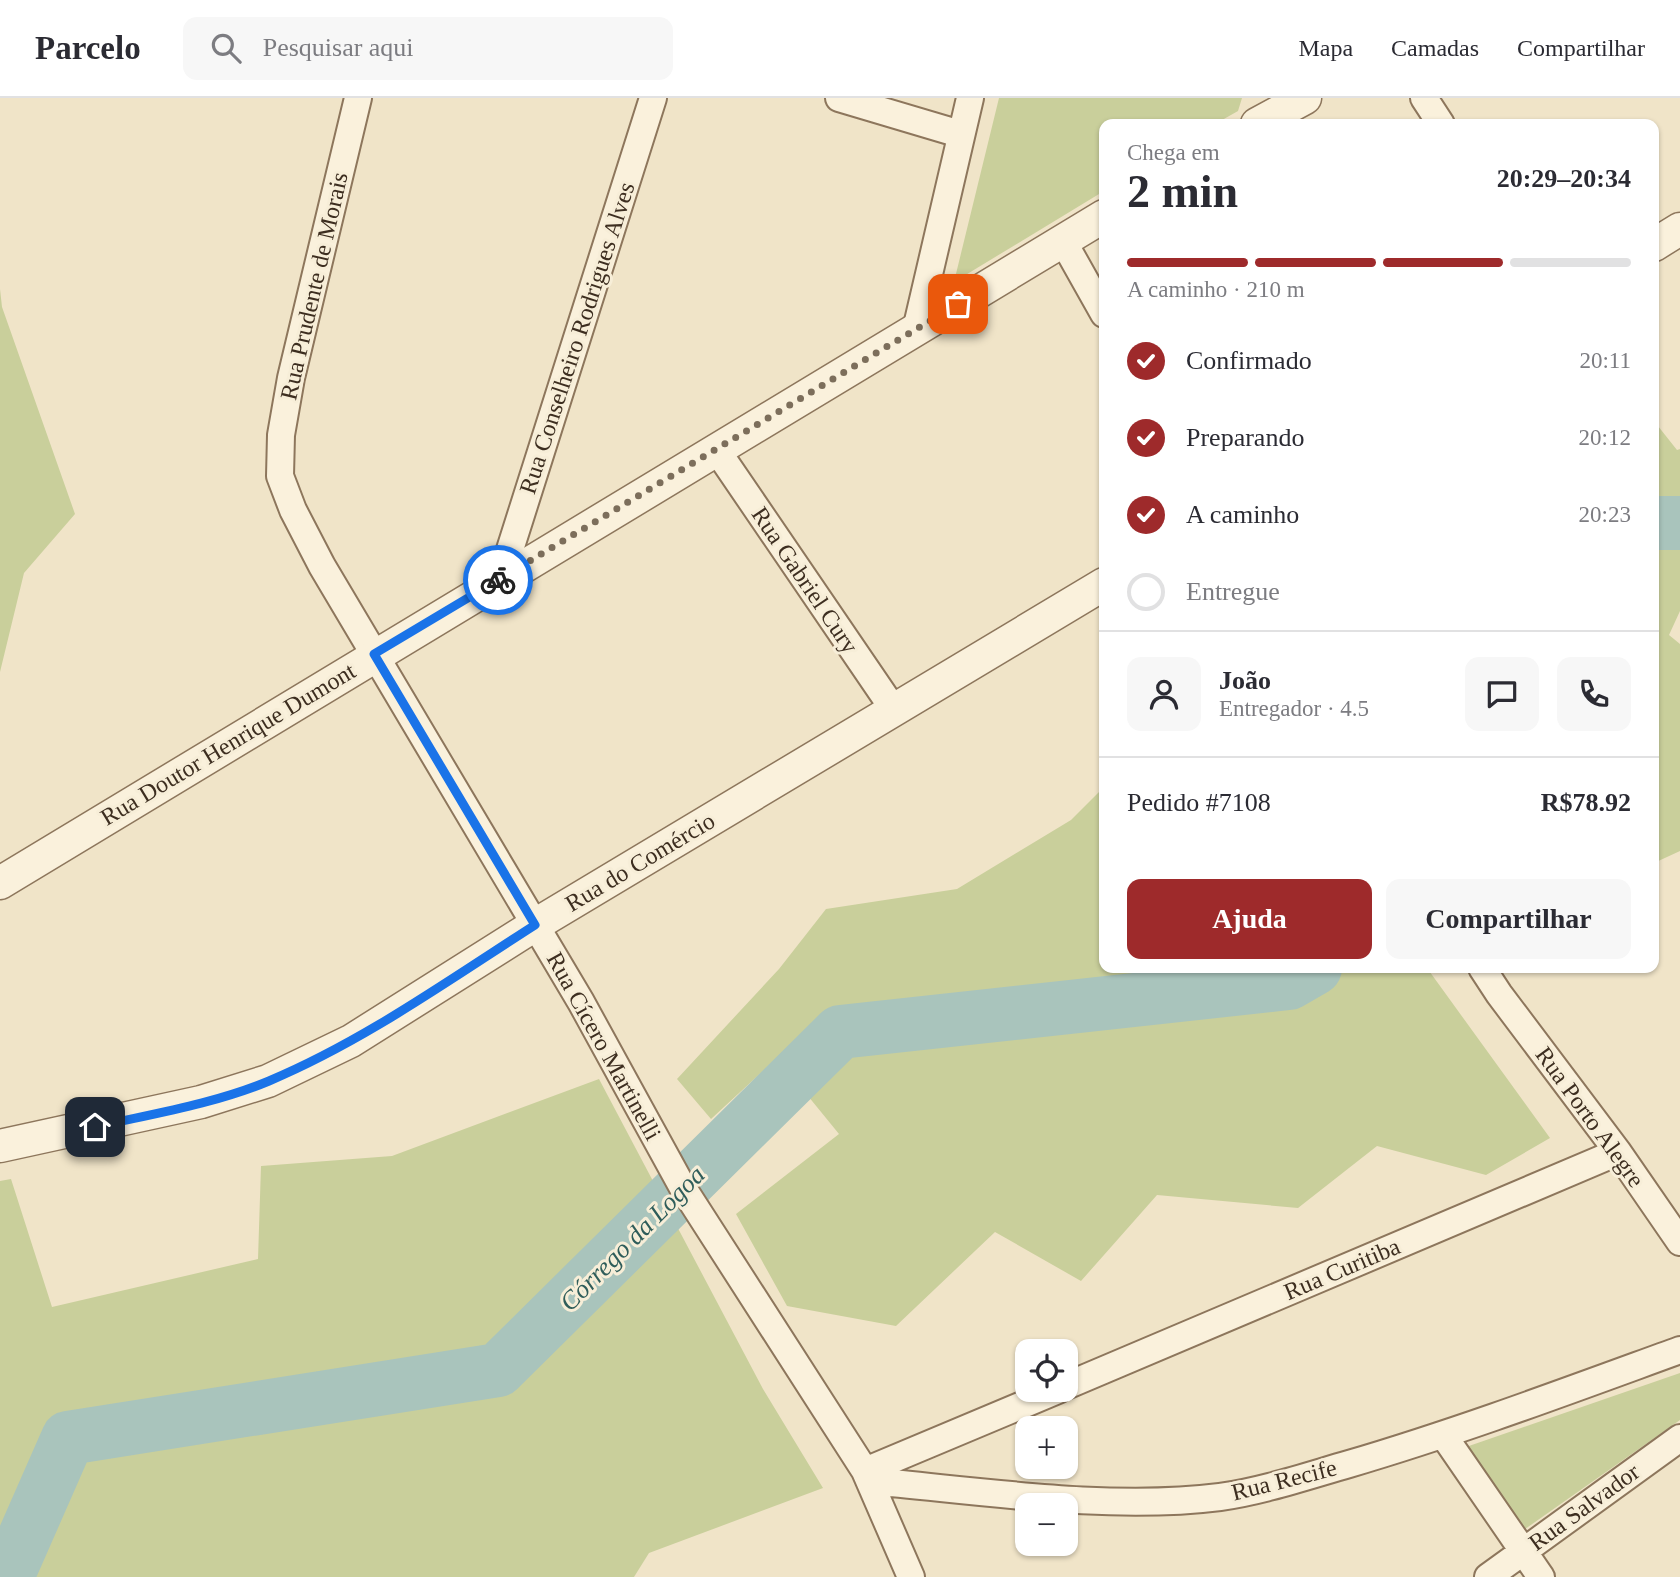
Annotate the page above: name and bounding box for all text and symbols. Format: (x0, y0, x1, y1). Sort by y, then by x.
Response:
search box (183, 17, 673, 80)
icon: search (207, 29, 245, 67)
text: Parcelo (35, 30, 141, 66)
text: Pesquisar aqui (263, 33, 414, 62)
text: Mapa (1298, 35, 1353, 61)
text: Camadas (1391, 35, 1479, 61)
text: Compartilhar (1517, 35, 1645, 61)
text: Chega em (1127, 140, 1220, 165)
text: 20:29–20:34 (1497, 164, 1631, 193)
text: 2 min (1127, 166, 1238, 217)
street label: Rua Prudente de Morais (275, 170, 353, 402)
street label: Rua Conselheiro Rodrigues Alves (514, 179, 640, 497)
pin (928, 274, 988, 334)
text: A caminho · 210 m (1127, 277, 1305, 302)
icon: bag (939, 285, 977, 323)
icon: check (1127, 342, 1165, 380)
text: Confirmado (1186, 346, 1312, 375)
text: 20:11 (1579, 348, 1631, 373)
icon: check (1127, 419, 1165, 457)
text: Preparando (1186, 423, 1304, 452)
text: 20:12 (1579, 425, 1631, 450)
icon: check (1127, 496, 1165, 534)
text: A caminho (1186, 500, 1299, 529)
street label: Rua Gabriel Cury (747, 502, 863, 658)
text: 20:23 (1579, 502, 1631, 527)
courier (463, 545, 533, 615)
icon: bike (479, 561, 517, 599)
text: Entregue (1186, 577, 1280, 606)
street label: Rua Doutor Henrique Dumont (96, 657, 360, 830)
button: person (1127, 657, 1201, 731)
button: chat (1465, 657, 1539, 731)
button: phone (1557, 657, 1631, 731)
text: João (1219, 666, 1271, 695)
text: Entregador · 4.5 (1219, 696, 1369, 721)
text: Pedido #7108 (1127, 788, 1271, 817)
text: R$78.92 (1541, 788, 1631, 817)
street label: Rua do Comércio (561, 807, 719, 917)
button: Ajuda (1127, 879, 1372, 959)
button: Compartilhar (1386, 879, 1631, 959)
street label: Rua Cícero Martinelli (542, 948, 667, 1145)
street label: Rua Porto Alegre (1531, 1042, 1649, 1192)
pin (65, 1097, 125, 1157)
icon: home (76, 1108, 114, 1146)
water label: Córrego da Logoa (554, 1160, 711, 1317)
street label: Rua Curitiba (1280, 1233, 1404, 1305)
map controls (1015, 1339, 1078, 1556)
button: locate (1015, 1339, 1078, 1402)
button: + (1015, 1416, 1078, 1479)
street label: Rua Recife (1229, 1454, 1339, 1506)
street label: Rua Salvador (1524, 1458, 1644, 1556)
button: − (1015, 1493, 1078, 1556)

